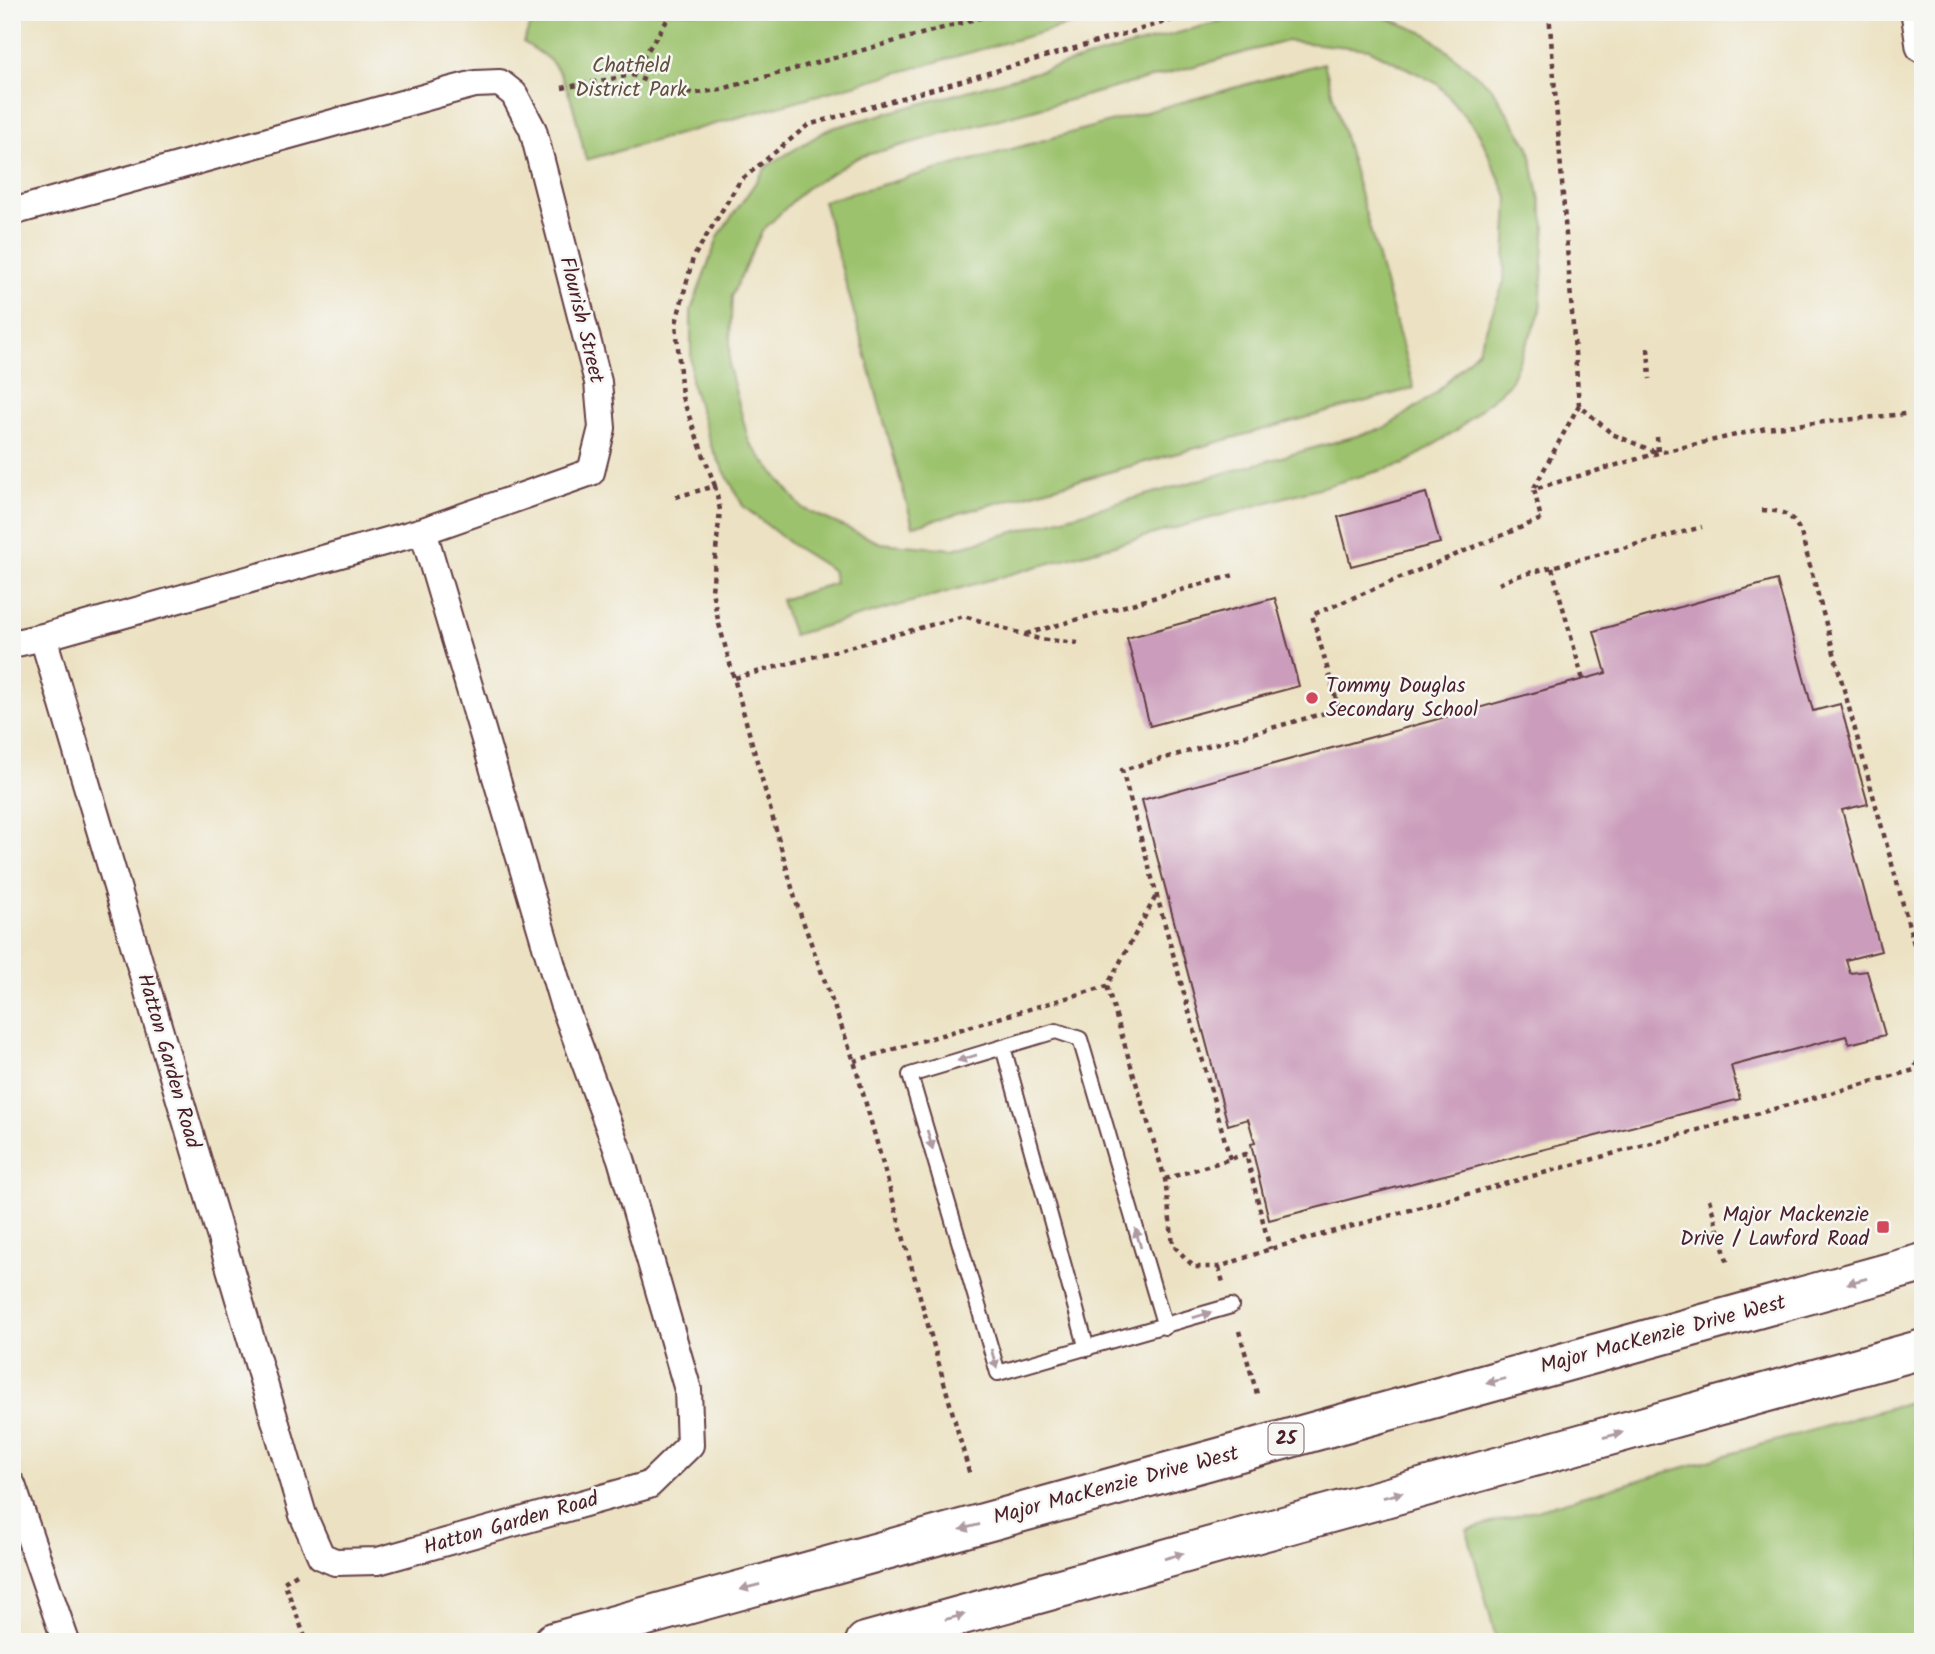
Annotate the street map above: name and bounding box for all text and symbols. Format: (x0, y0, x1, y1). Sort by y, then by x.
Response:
park label: Chatfield District Park (575, 50, 687, 107)
street label: Flourish Street (549, 253, 613, 388)
place label: Tommy Douglas Secondary School (1326, 670, 1478, 727)
marker: Tommy Douglas Secondary School (1304, 690, 1320, 706)
street label: Hatton Garden Road (127, 970, 209, 1153)
one-way arrow (956, 1053, 977, 1063)
one-way arrow (925, 1130, 935, 1151)
place label: Major Mackenzie Drive / Lawford Road (1680, 1199, 1870, 1256)
marker: Major Mackenzie Drive / Lawford Road (1875, 1219, 1891, 1235)
one-way arrow (1133, 1227, 1143, 1248)
one-way arrow (1846, 1276, 1868, 1287)
street label: Major MacKenzie Drive West (1537, 1286, 1790, 1384)
one-way arrow (1192, 1310, 1213, 1320)
one-way arrow (990, 1348, 1000, 1369)
one-way arrow (1485, 1376, 1506, 1386)
road number: 25 (1268, 1424, 1304, 1455)
one-way arrow (1602, 1429, 1624, 1440)
street label: Major MacKenzie Drive West (990, 1437, 1243, 1535)
street label: Hatton Garden Road (420, 1483, 603, 1565)
one-way arrow (1383, 1490, 1404, 1500)
one-way arrow (959, 1522, 980, 1532)
one-way arrow (1164, 1551, 1185, 1561)
one-way arrow (739, 1582, 761, 1593)
one-way arrow (945, 1612, 966, 1622)

